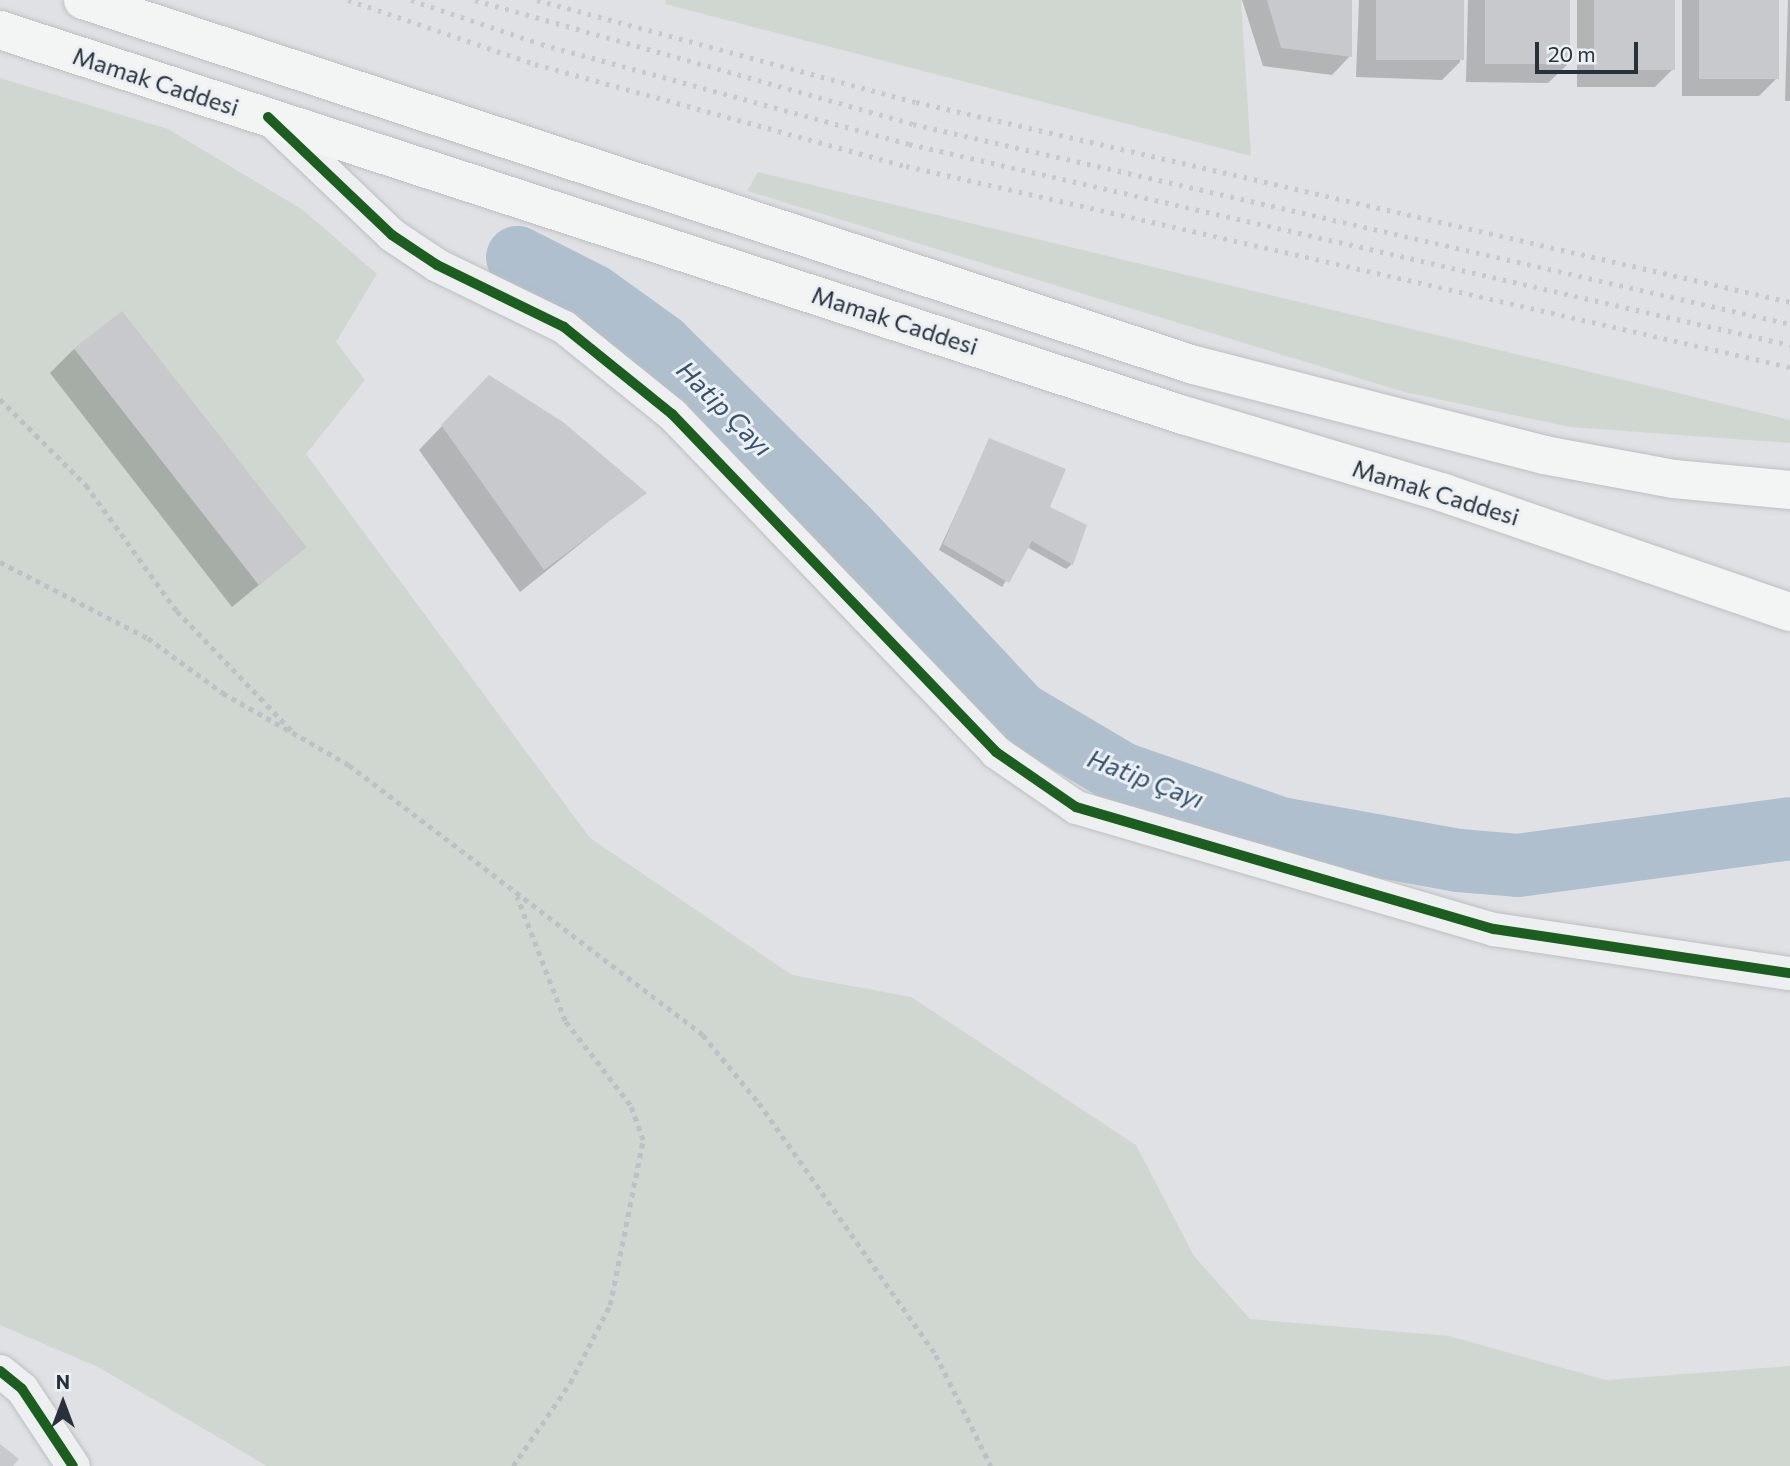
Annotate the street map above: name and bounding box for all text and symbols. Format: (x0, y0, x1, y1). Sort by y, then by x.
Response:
scale bar (1538, 28, 1641, 72)
street label: Mamak Caddesi (69, 41, 243, 121)
text: 20 m (1548, 41, 1596, 66)
street label: Mamak Caddesi (808, 280, 982, 360)
water label: Hatip Çayı (671, 354, 779, 462)
street label: Mamak Caddesi (1349, 453, 1523, 531)
water label: Hatip Çayı (1084, 742, 1208, 814)
north arrow (28, 1368, 98, 1438)
text: N (56, 1370, 70, 1393)

